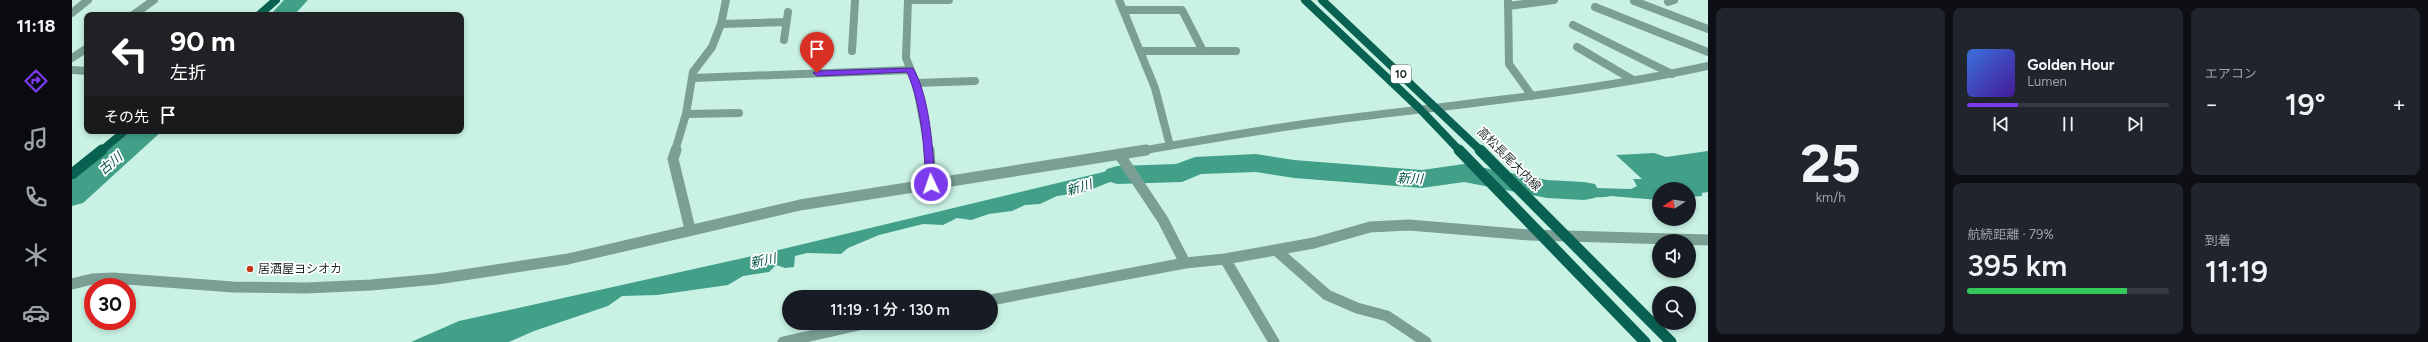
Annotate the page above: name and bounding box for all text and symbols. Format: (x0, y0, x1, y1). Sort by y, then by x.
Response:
text: 11:18 (16, 15, 56, 37)
text: 90 m (170, 24, 235, 58)
icon: left (104, 28, 156, 80)
pin (800, 32, 834, 73)
icon: arrive (806, 38, 828, 60)
text: Golden Hour (2027, 56, 2114, 74)
text: 左折 (170, 62, 206, 84)
road number: 10 (1391, 65, 1411, 83)
text: エアコン (2205, 66, 2257, 81)
icon: directions (22, 67, 50, 95)
text: Lumen (2027, 74, 2067, 89)
text: 19° (2285, 86, 2326, 123)
text: − (2205, 91, 2218, 118)
text: + (2392, 91, 2406, 118)
icon: arrive (157, 104, 179, 126)
text: その先 (104, 108, 149, 126)
icon: previous (1990, 113, 2012, 135)
icon: pause (2057, 113, 2079, 135)
icon: next (2124, 113, 2146, 135)
street label: 高松長尾大内線 (1474, 124, 1544, 194)
icon: music (22, 125, 50, 153)
text: 25 (1801, 133, 1861, 195)
water label: 古川 (96, 148, 127, 177)
position arrow (910, 163, 952, 205)
water label: 新川 (1397, 171, 1425, 187)
water label: 新川 (1065, 176, 1096, 198)
north arrow (1652, 182, 1696, 226)
map controls (1652, 182, 1696, 330)
icon: phone (22, 183, 50, 211)
text: km/h (1816, 190, 1846, 205)
text: 航続距離 · 79% (1967, 227, 2054, 242)
text: 到着 (2205, 233, 2231, 248)
button: sound (1652, 234, 1696, 278)
icon: climate (22, 241, 50, 269)
text: 395 km (1967, 247, 2067, 284)
water label: 新川 (749, 250, 779, 271)
text: 11:19 (2205, 253, 2268, 290)
place label: 居酒屋ヨシオカ (258, 262, 342, 276)
marker: 居酒屋ヨシオカ (245, 264, 255, 274)
speed limit sign: 30 (84, 278, 136, 330)
button: search (1652, 286, 1696, 330)
icon: car (22, 299, 50, 327)
text: 11:19 · 1 分 · 130 m (830, 301, 950, 319)

